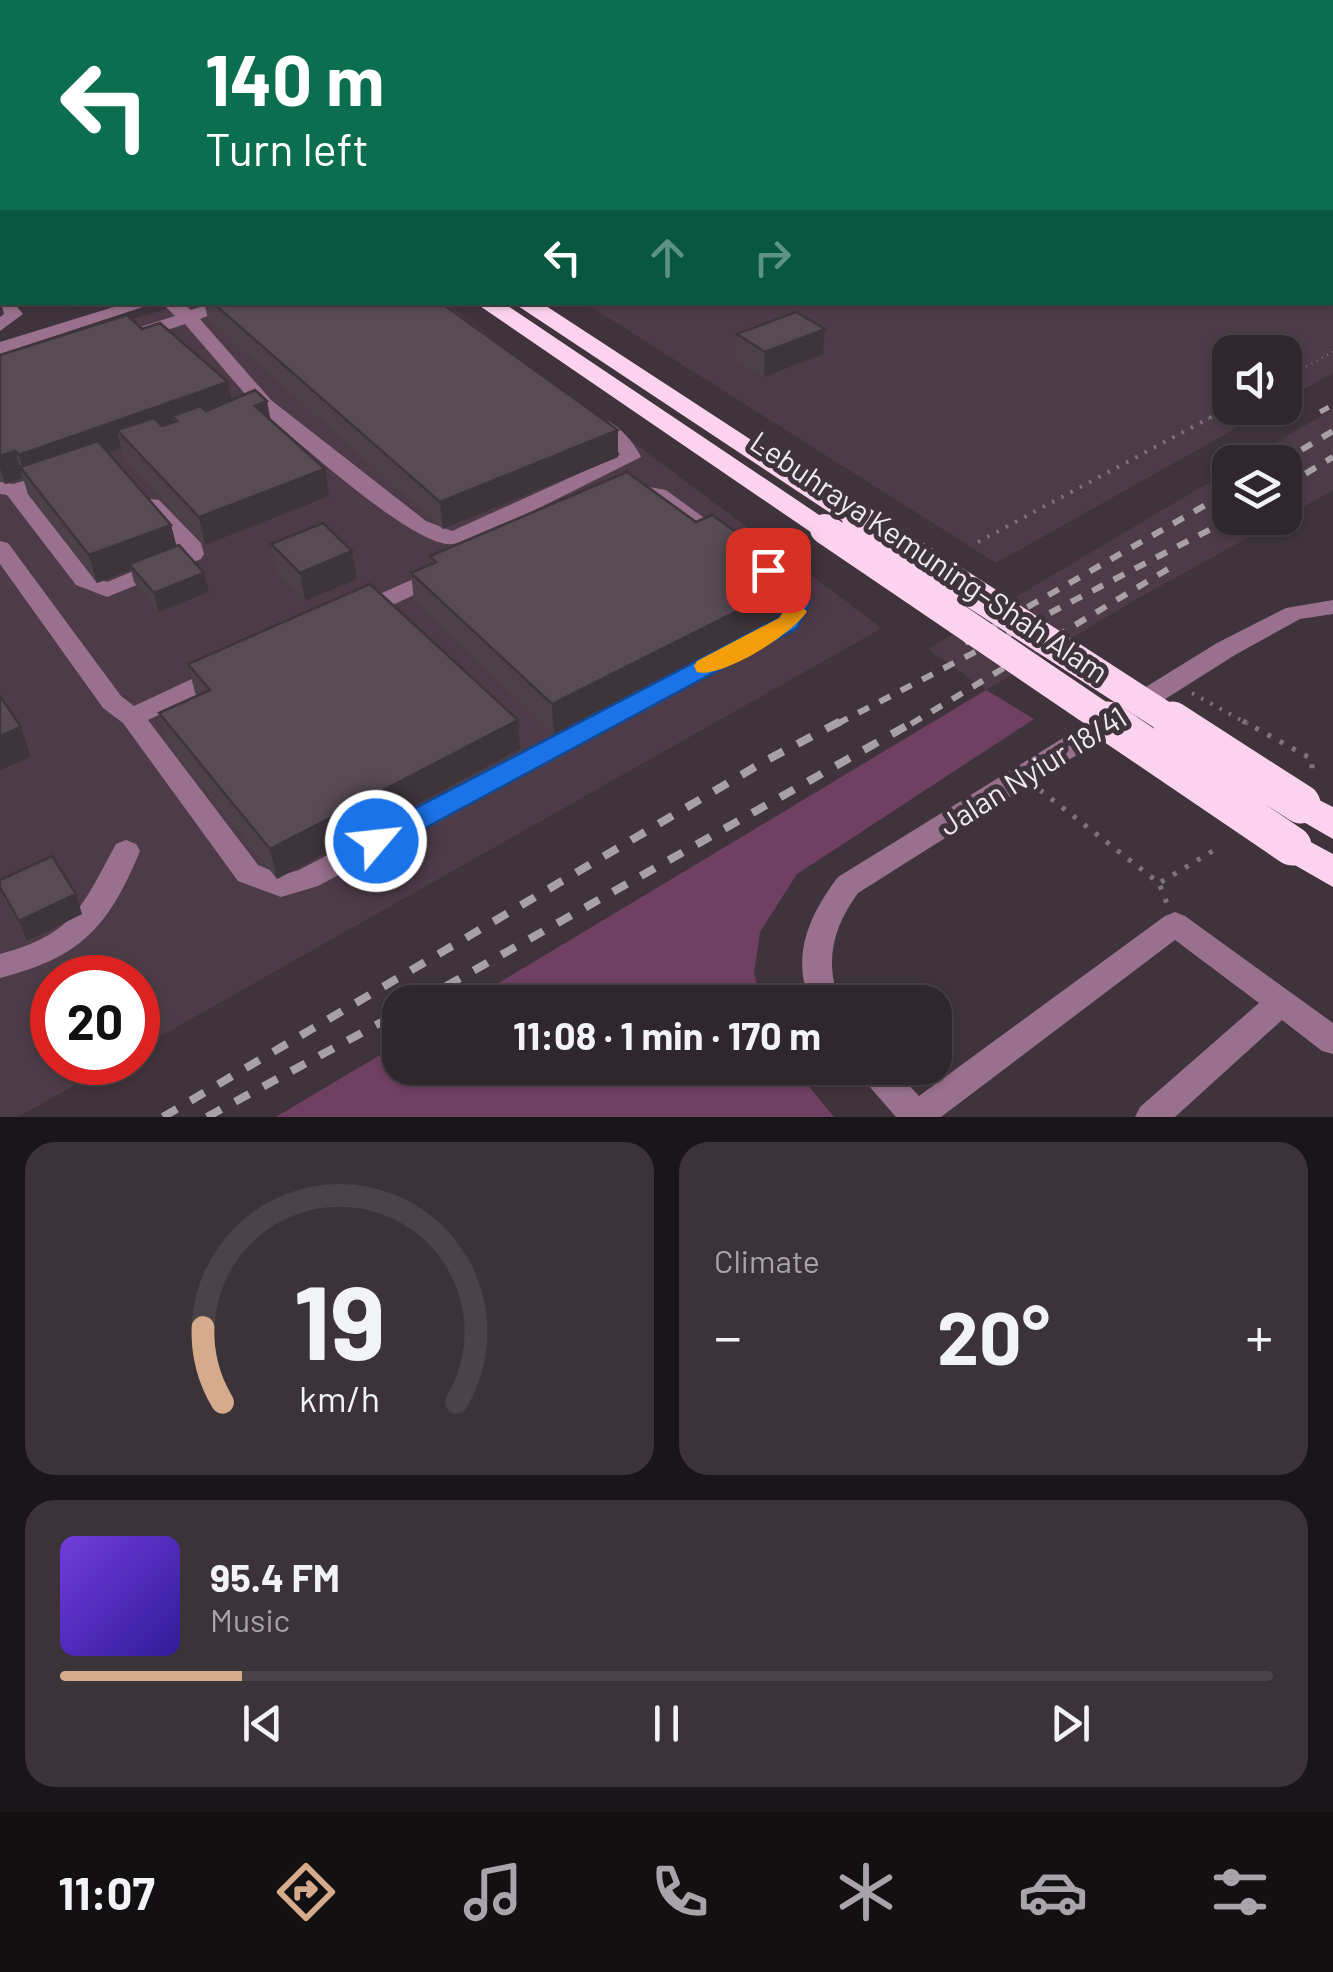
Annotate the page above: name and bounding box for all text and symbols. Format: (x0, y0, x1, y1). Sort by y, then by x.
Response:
text: 140 m (205, 36, 384, 120)
icon: left (40, 40, 170, 170)
text: Turn left (205, 121, 369, 175)
icon: left (535, 230, 590, 285)
icon: ahead (640, 230, 695, 285)
icon: right (745, 230, 800, 285)
map controls (1212, 335, 1302, 535)
button: sound (1212, 335, 1302, 425)
street label: Lebuhraya Kemuning–Shah Alam (744, 423, 1116, 689)
button: layers (1212, 445, 1302, 535)
pin (726, 528, 811, 613)
icon: arrive (741, 543, 796, 598)
street label: Jalan Nyiur 18/41 (932, 698, 1132, 842)
position arrow (324, 789, 428, 893)
speed limit sign: 20 (30, 955, 160, 1085)
text: 11:08 · 1 min · 170 m (513, 1012, 821, 1058)
text: Climate (714, 1241, 820, 1279)
text: 19 (293, 1256, 386, 1381)
text: 20° (937, 1290, 1050, 1380)
text: − (714, 1302, 742, 1368)
text: + (1245, 1302, 1273, 1368)
text: km/h (299, 1376, 380, 1419)
text: 95.4 FM (210, 1554, 340, 1600)
text: Music (210, 1600, 290, 1638)
icon: previous (235, 1696, 290, 1751)
icon: pause (639, 1696, 694, 1751)
icon: next (1043, 1696, 1098, 1751)
icon: directions (271, 1857, 341, 1927)
icon: music (458, 1857, 528, 1927)
icon: phone (645, 1857, 715, 1927)
icon: climate (831, 1857, 901, 1927)
icon: car (1018, 1857, 1088, 1927)
icon: filters (1205, 1857, 1275, 1927)
text: 11:07 (58, 1865, 155, 1919)

